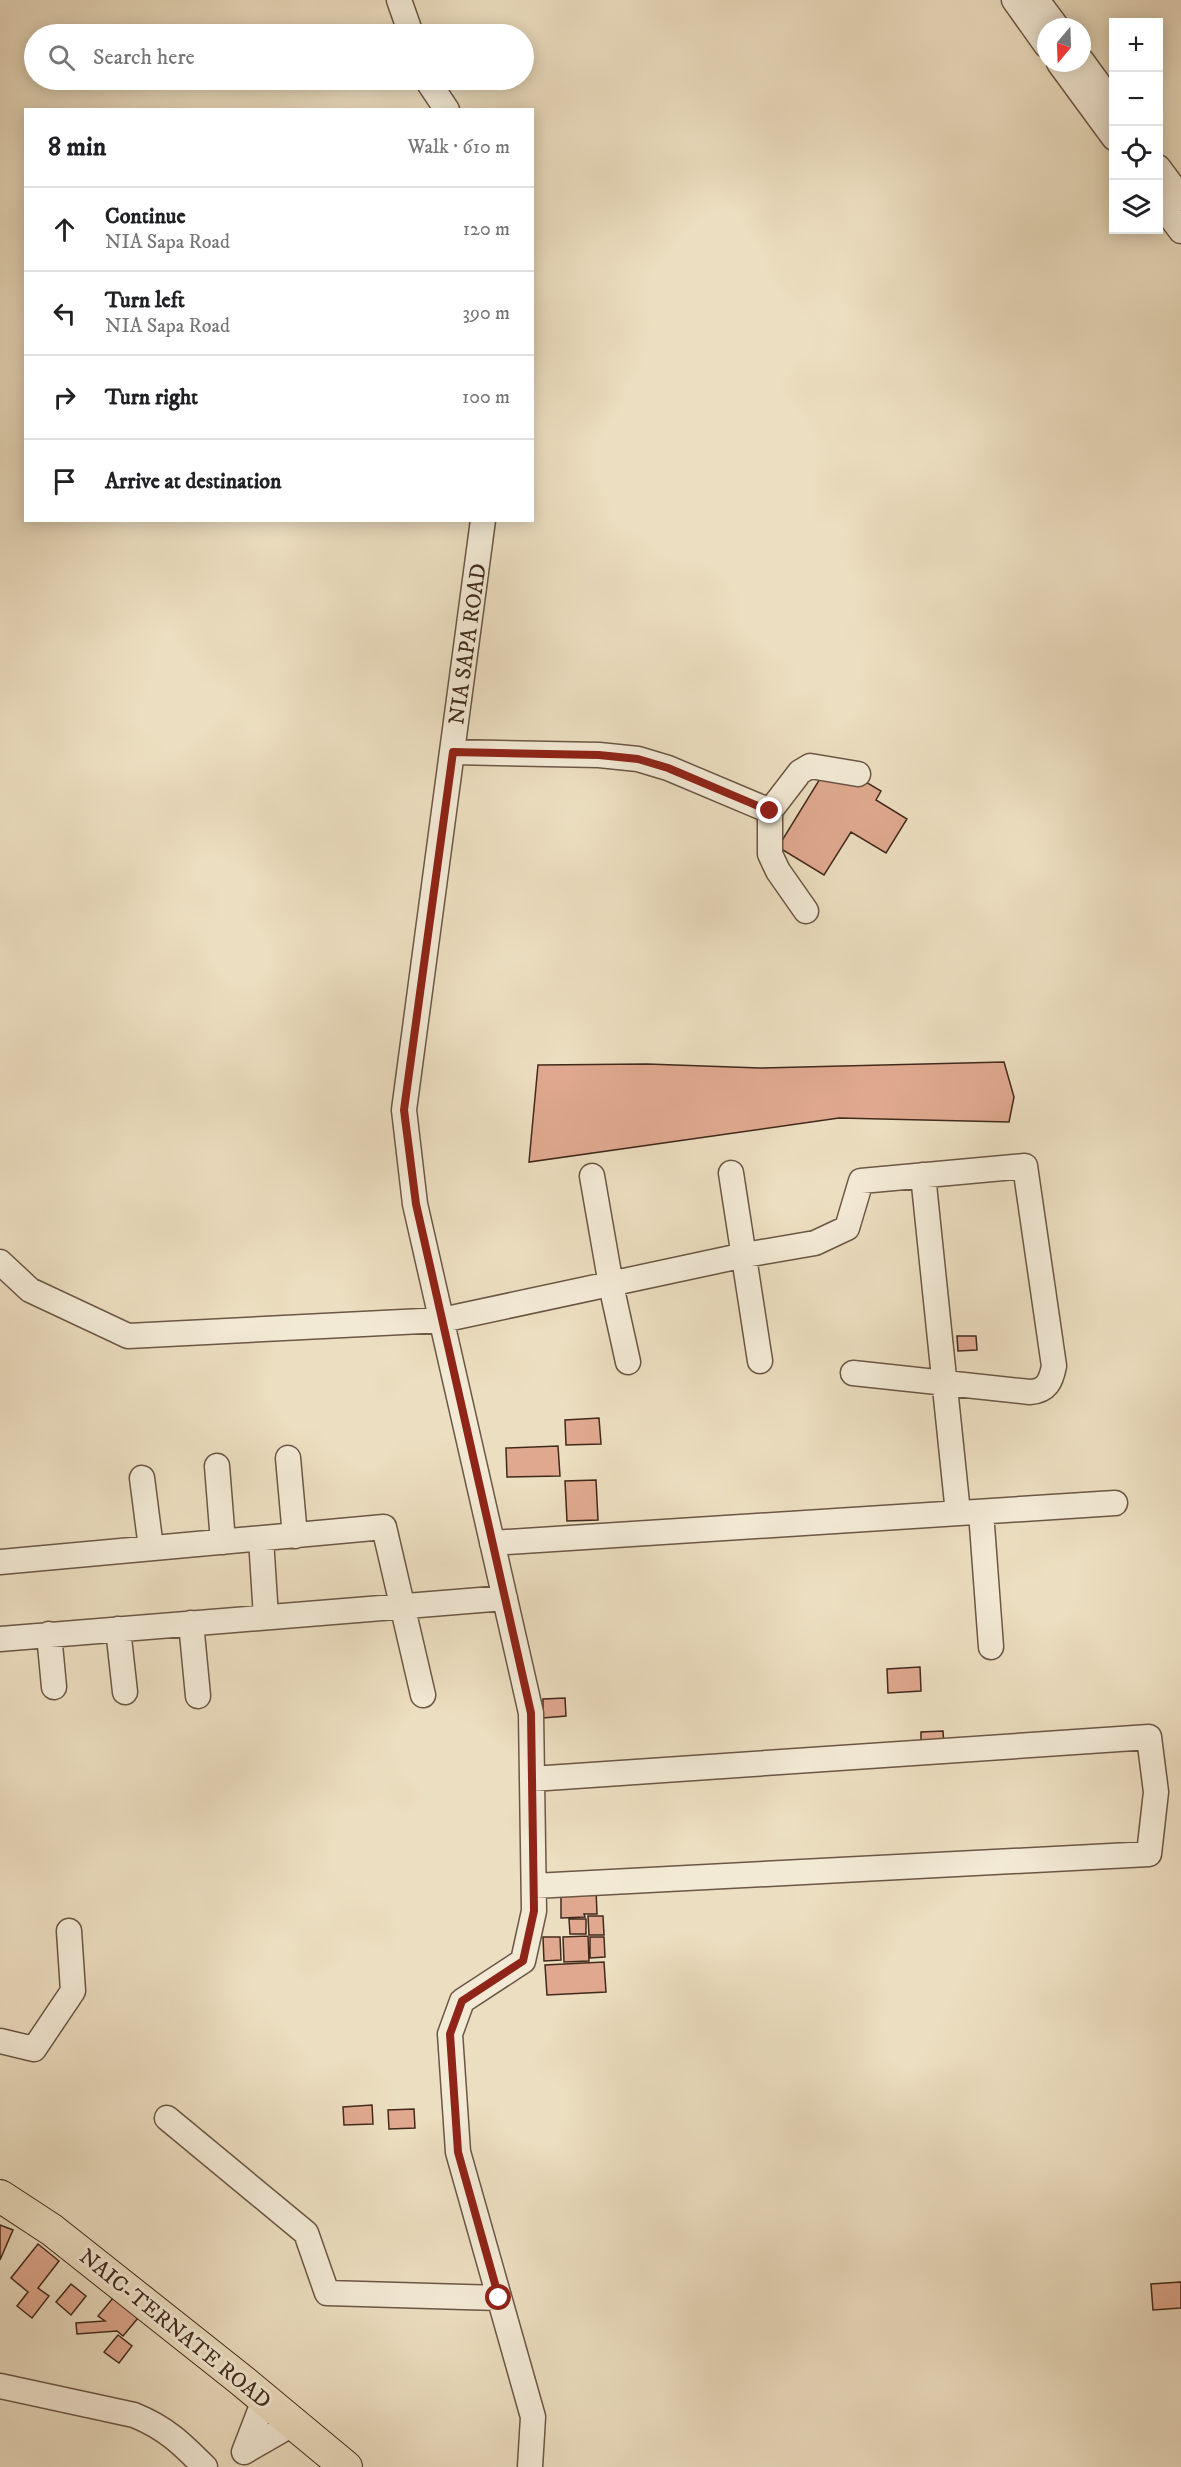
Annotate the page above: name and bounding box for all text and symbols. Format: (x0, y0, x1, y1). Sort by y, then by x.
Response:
north arrow (1037, 18, 1091, 72)
map controls (1109, 18, 1163, 234)
button: + (1109, 18, 1163, 72)
search box (24, 24, 534, 90)
icon: search (45, 41, 78, 74)
text: Search here (93, 44, 195, 71)
button: − (1109, 72, 1163, 126)
button: locate (1109, 126, 1163, 180)
text: 8 min (48, 131, 106, 164)
text: Walk · 610 m (407, 135, 510, 160)
button: layers (1109, 180, 1163, 234)
text: Continue (105, 203, 186, 230)
icon: ahead (48, 213, 81, 246)
text: 120 m (463, 217, 510, 242)
text: NIA Sapa Road (105, 230, 230, 255)
text: Turn left (105, 287, 185, 314)
icon: left (48, 297, 81, 330)
text: 390 m (462, 301, 510, 326)
text: NIA Sapa Road (105, 314, 230, 339)
icon: right (48, 381, 81, 414)
text: Turn right (105, 384, 198, 411)
text: 100 m (462, 385, 510, 410)
icon: arrive (48, 465, 81, 498)
text: Arrive at destination (105, 468, 282, 495)
street label: NIA SAPA ROAD (443, 562, 493, 726)
route end (756, 797, 782, 823)
street label: NAIC-TERNATE ROAD (74, 2243, 276, 2415)
route start (485, 2284, 511, 2310)

